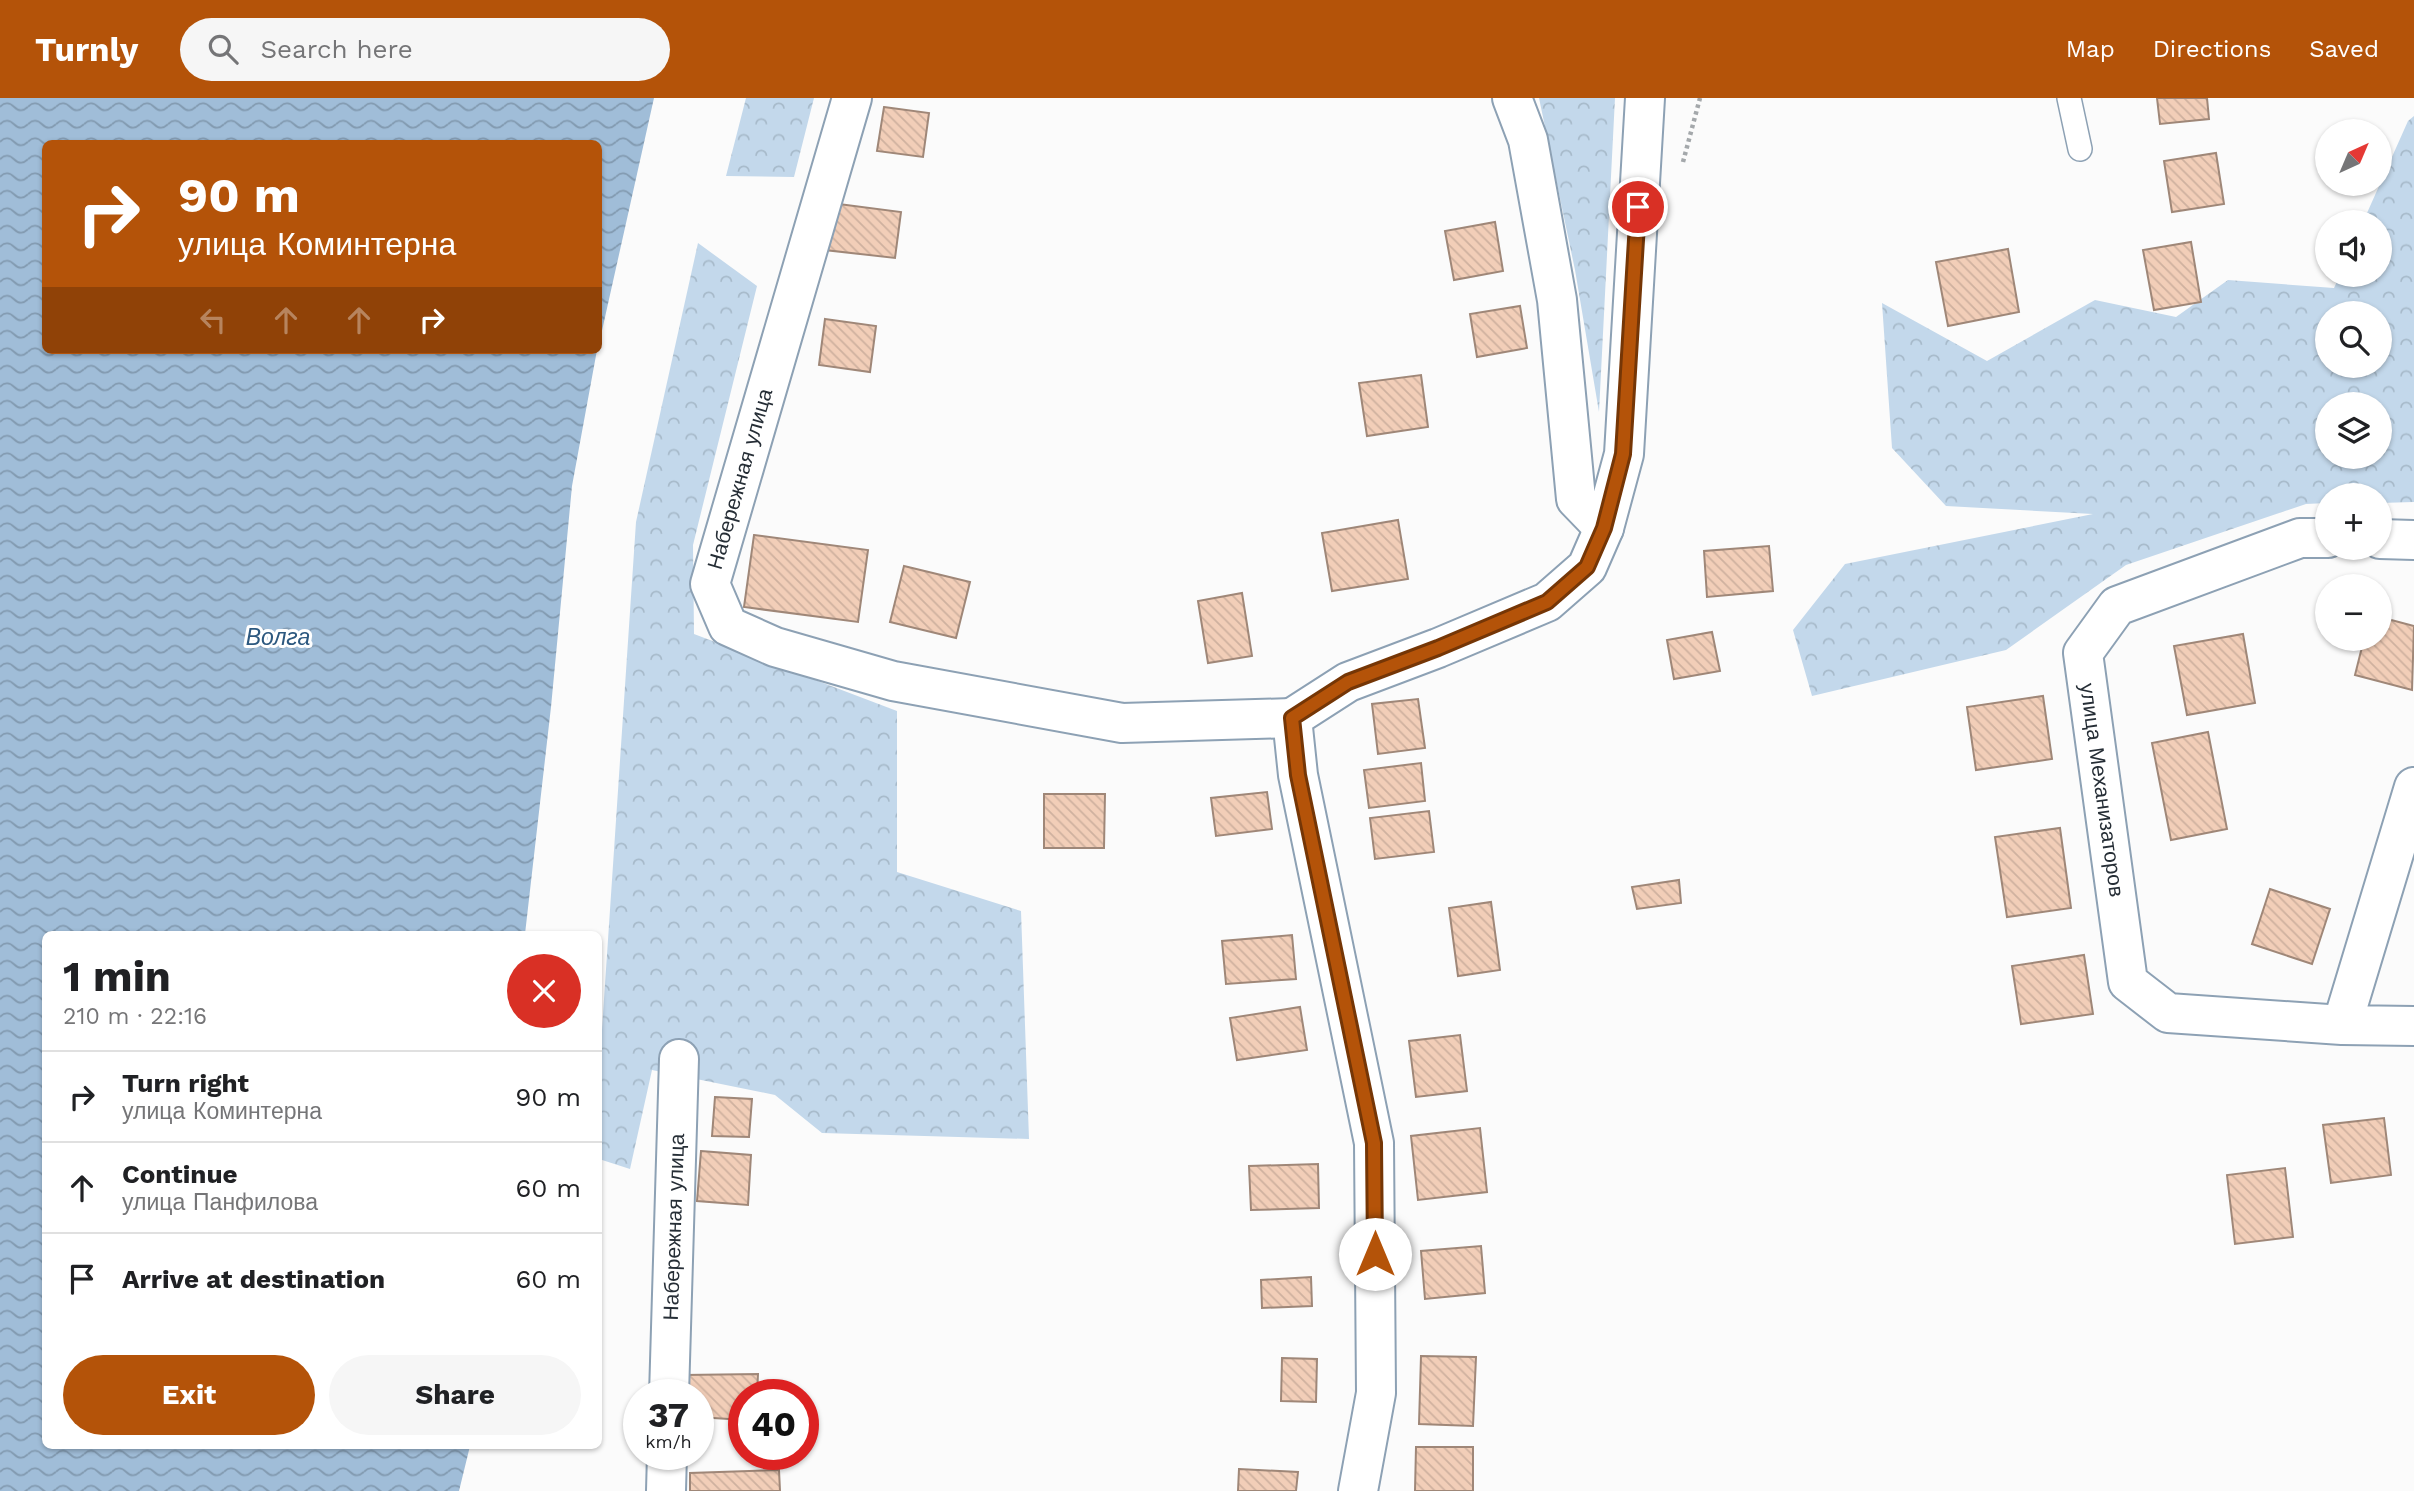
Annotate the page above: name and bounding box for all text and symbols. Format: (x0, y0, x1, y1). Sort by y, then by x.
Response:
search box (180, 18, 670, 81)
text: Turnly (35, 30, 138, 69)
icon: search (204, 30, 242, 68)
text: Search here (260, 34, 413, 64)
text: Map (2066, 35, 2115, 63)
text: Directions (2153, 35, 2271, 63)
text: Saved (2309, 35, 2379, 63)
north arrow (2315, 119, 2392, 196)
map controls (2315, 119, 2392, 651)
text: 90 m (178, 166, 300, 224)
icon: right (63, 168, 154, 259)
pin (1608, 177, 1668, 237)
icon: arrive (1619, 188, 1657, 226)
button: sound (2315, 210, 2392, 287)
text: улица Коминтерна (178, 225, 456, 263)
icon: left (194, 301, 232, 339)
icon: ahead (267, 301, 305, 339)
icon: ahead (340, 301, 378, 339)
icon: right (413, 301, 451, 339)
button: search (2315, 301, 2392, 378)
street label: Набережная улица (702, 385, 777, 572)
button: layers (2315, 392, 2392, 469)
button: + (2315, 483, 2392, 560)
button: − (2315, 574, 2392, 651)
water label: Волга (246, 624, 310, 651)
street label: улица Механизаторов (2075, 681, 2130, 898)
text: 1 min (63, 952, 171, 1001)
button: close (507, 954, 581, 1028)
text: 210 m · 22:16 (63, 1003, 207, 1030)
text: Turn right (122, 1068, 249, 1098)
icon: right (63, 1078, 101, 1116)
text: 90 m (515, 1082, 581, 1112)
text: улица Коминтерна (122, 1098, 322, 1125)
street label: Набережная улица (658, 1133, 689, 1321)
text: Continue (122, 1159, 238, 1189)
icon: ahead (63, 1169, 101, 1207)
text: 60 m (515, 1173, 581, 1203)
text: улица Панфилова (122, 1189, 318, 1216)
position arrow (1338, 1217, 1412, 1291)
icon: arrive (63, 1260, 101, 1298)
text: Arrive at destination (122, 1264, 385, 1294)
text: 60 m (515, 1264, 581, 1294)
button: Exit (63, 1355, 315, 1435)
button: Share (329, 1355, 581, 1435)
speed limit sign: 40 (728, 1379, 819, 1470)
text: 37 (648, 1394, 689, 1436)
text: km/h (645, 1431, 692, 1452)

